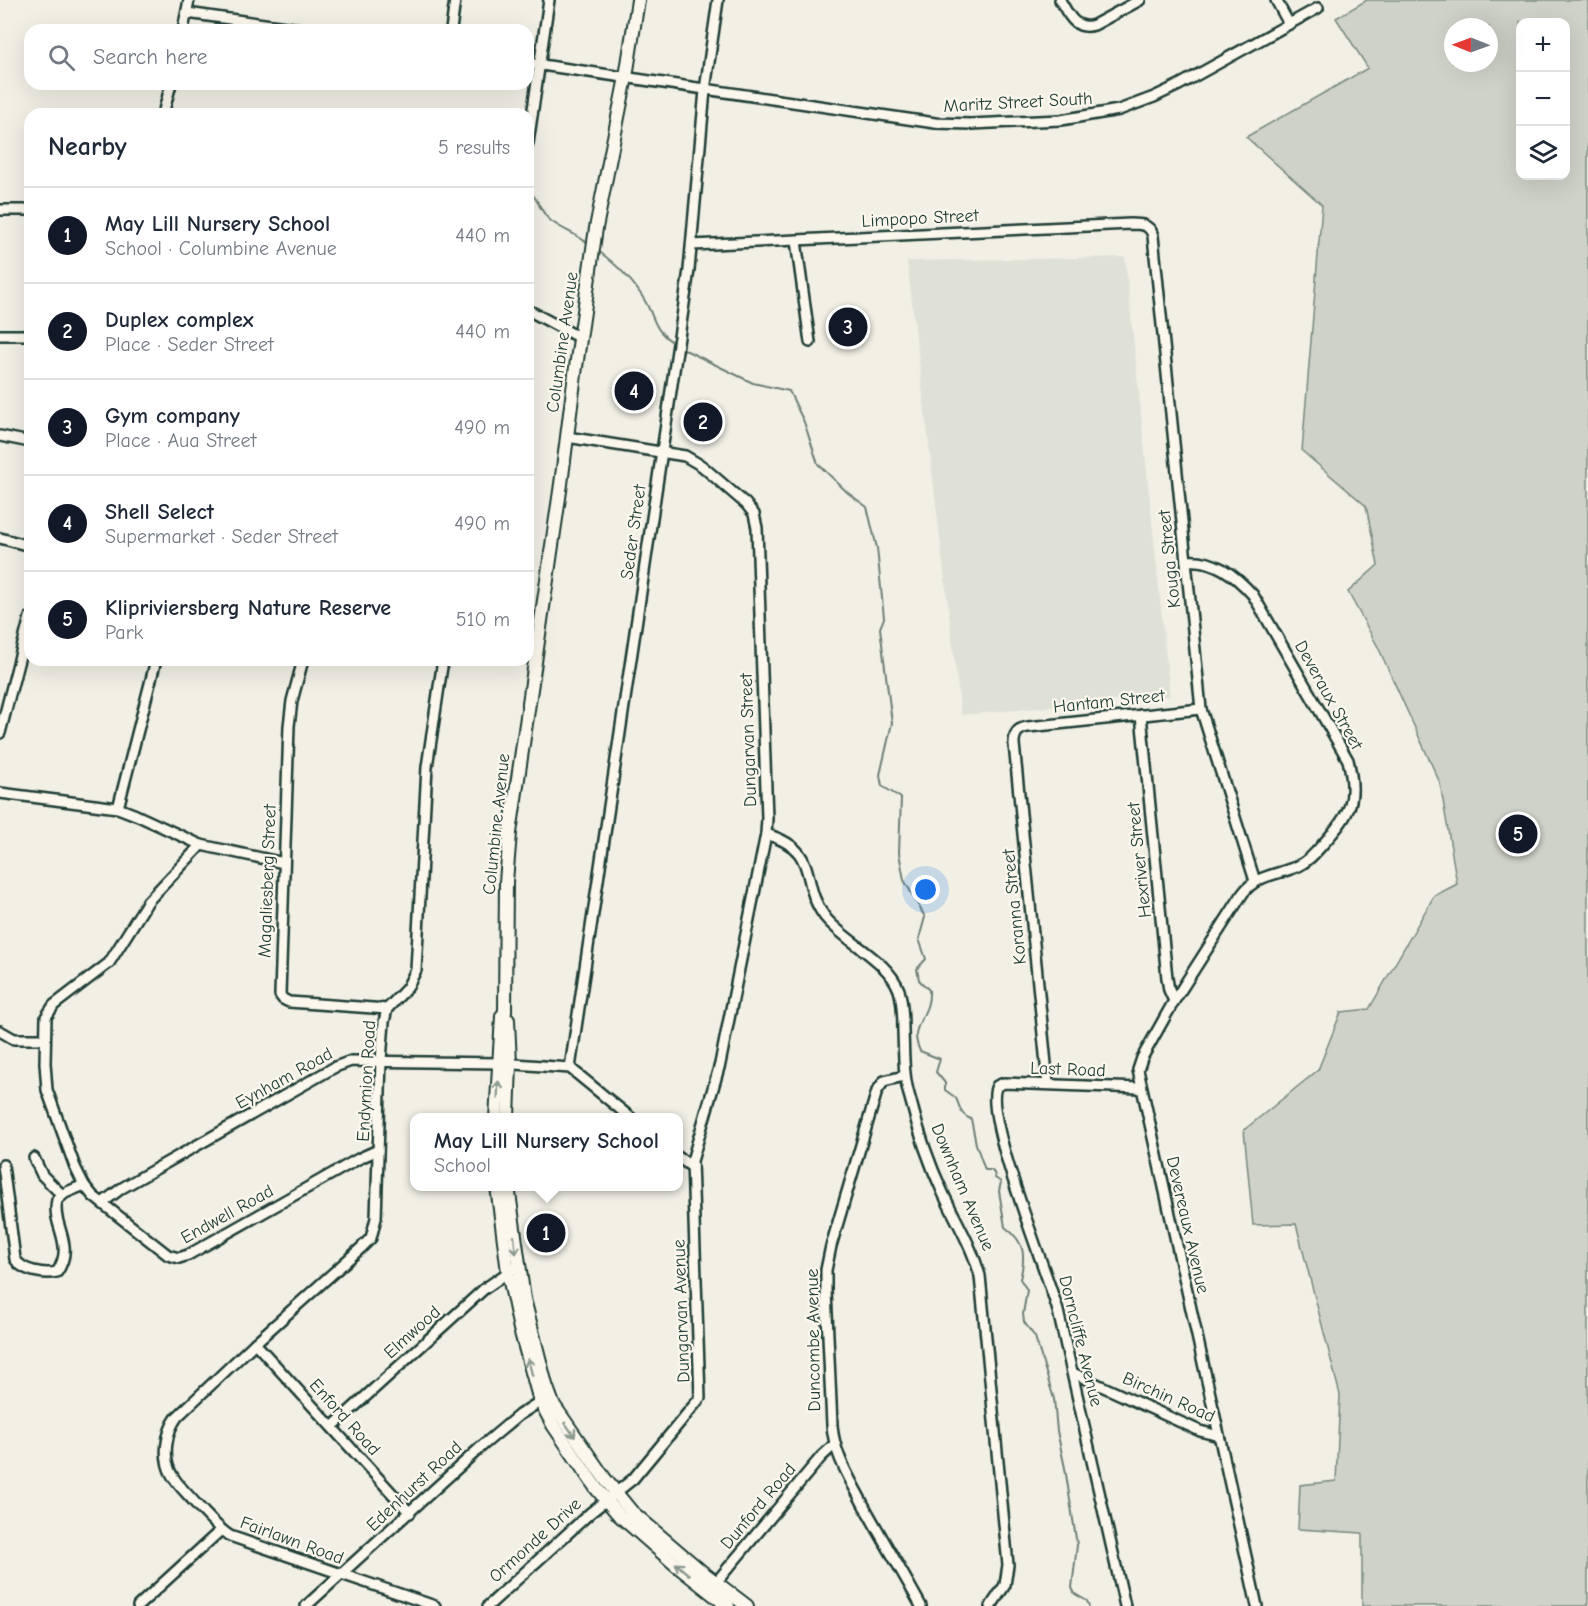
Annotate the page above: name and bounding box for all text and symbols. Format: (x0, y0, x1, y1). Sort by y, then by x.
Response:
north arrow (1444, 18, 1498, 72)
map controls (1516, 18, 1570, 180)
button: + (1516, 18, 1570, 72)
search box (24, 24, 534, 90)
icon: search (45, 41, 78, 74)
text: Search here (93, 44, 208, 70)
button: − (1516, 72, 1570, 126)
street label: Maritz Street South (943, 88, 1093, 117)
button: layers (1516, 126, 1570, 180)
text: Nearby (48, 132, 127, 162)
text: 5 results (438, 136, 510, 159)
street label: Limpopo Street (861, 205, 980, 232)
text: May Lill Nursery School (105, 211, 330, 237)
text: 1 (64, 224, 71, 247)
text: 440 m (455, 224, 510, 247)
text: School · Columbine Avenue (105, 237, 337, 260)
street label: Columbine Avenue (542, 270, 583, 414)
pin: 3 (828, 304, 868, 350)
text: Duplex complex (105, 307, 254, 333)
text: 2 (63, 320, 72, 343)
text: 440 m (455, 320, 510, 343)
text: Place · Seder Street (105, 333, 274, 356)
pin: 4 (614, 368, 654, 414)
pin: 2 (684, 400, 722, 444)
text: Gym company (105, 403, 240, 429)
text: 3 (63, 416, 72, 439)
text: 490 m (454, 416, 510, 439)
text: Place · Aua Street (105, 429, 256, 452)
street label: Seder Street (616, 482, 651, 581)
text: Shell Select (105, 499, 214, 525)
street label: Kouga Street (1154, 508, 1185, 609)
text: 4 (63, 512, 72, 535)
text: 490 m (454, 512, 510, 535)
text: Supermarket · Seder Street (105, 525, 338, 548)
text: Klipriviersberg Nature Reserve (105, 595, 391, 621)
text: 5 (62, 608, 73, 631)
text: 510 m (456, 608, 510, 631)
text: Park (105, 621, 143, 644)
street label: Deveraux Street (1290, 637, 1368, 754)
street label: Dungarvan Street (736, 672, 761, 807)
street label: Hantam Street (1052, 685, 1167, 718)
street label: Columbine Avenue (479, 752, 514, 896)
street label: Hexriver Street (1123, 800, 1156, 919)
street label: Magaliesberg Street (254, 803, 281, 958)
pin: 5 (1498, 812, 1538, 856)
street label: Koranna Street (998, 847, 1031, 966)
your location (911, 875, 940, 904)
street label: Endymion Road (353, 1020, 380, 1142)
street label: Eynham Road (232, 1043, 336, 1114)
street label: Last Road (1030, 1058, 1106, 1081)
one-way arrow (493, 1081, 504, 1101)
popup (410, 1113, 683, 1191)
street label: Downham Avenue (926, 1120, 999, 1254)
text: May Lill Nursery School (434, 1128, 659, 1154)
text: School (434, 1154, 491, 1177)
street label: Devereaux Avenue (1162, 1154, 1214, 1296)
street label: Endwell Road (177, 1180, 277, 1248)
pin: 1 (526, 1210, 566, 1256)
one-way arrow (510, 1234, 521, 1254)
street label: Dungarvan Avenue (668, 1239, 695, 1383)
street label: Duncombe Avenue (802, 1268, 825, 1412)
street label: Dorncliffe Avenue (1054, 1273, 1107, 1409)
street label: Elmwood (380, 1302, 445, 1363)
one-way arrow (523, 1357, 535, 1376)
street label: Birchin Road (1119, 1368, 1218, 1427)
street label: Enford Road (305, 1375, 385, 1460)
one-way arrow (564, 1421, 576, 1437)
street label: Edenhurst Road (362, 1437, 466, 1536)
street label: Dunford Road (716, 1459, 800, 1554)
street label: Ormonde Drive (485, 1494, 586, 1587)
street label: Fairlawn Road (237, 1512, 346, 1569)
one-way arrow (674, 1563, 690, 1576)

